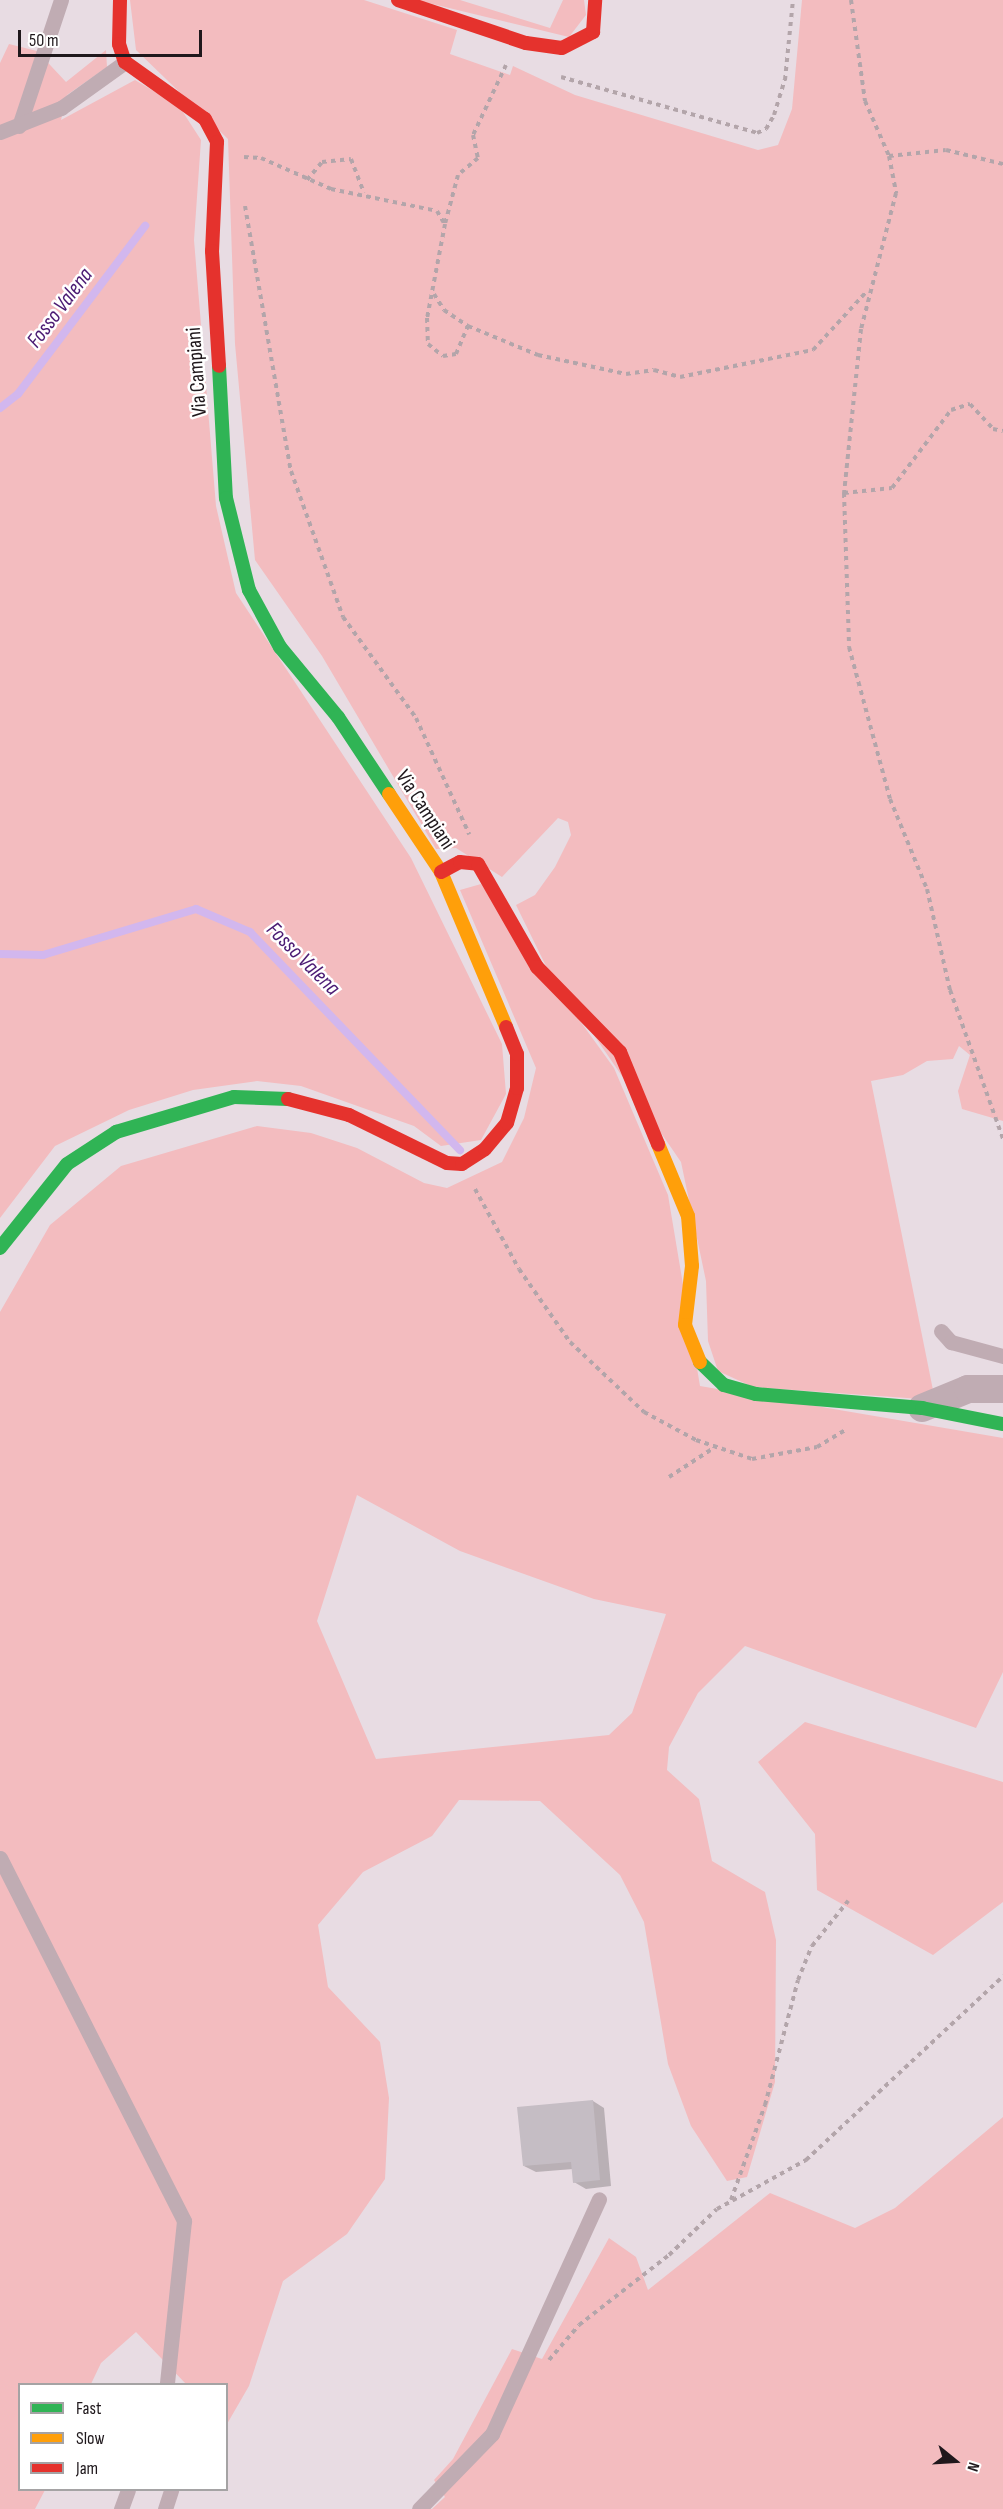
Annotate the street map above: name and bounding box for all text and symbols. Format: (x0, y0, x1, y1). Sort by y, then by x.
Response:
scale bar (21, 18, 206, 56)
text: 50 m (29, 30, 59, 51)
water label: Fosso Valena (21, 263, 99, 353)
street label: Via Campiani (181, 326, 213, 418)
street label: Via Campiani (390, 766, 460, 854)
water label: Fosso Valena (261, 917, 345, 1001)
legend (18, 2383, 228, 2491)
text: Fast (76, 2398, 101, 2419)
text: Slow (76, 2428, 105, 2449)
north arrow (925, 2431, 985, 2491)
text: Jam (76, 2458, 98, 2479)
text: N (962, 2460, 983, 2474)

